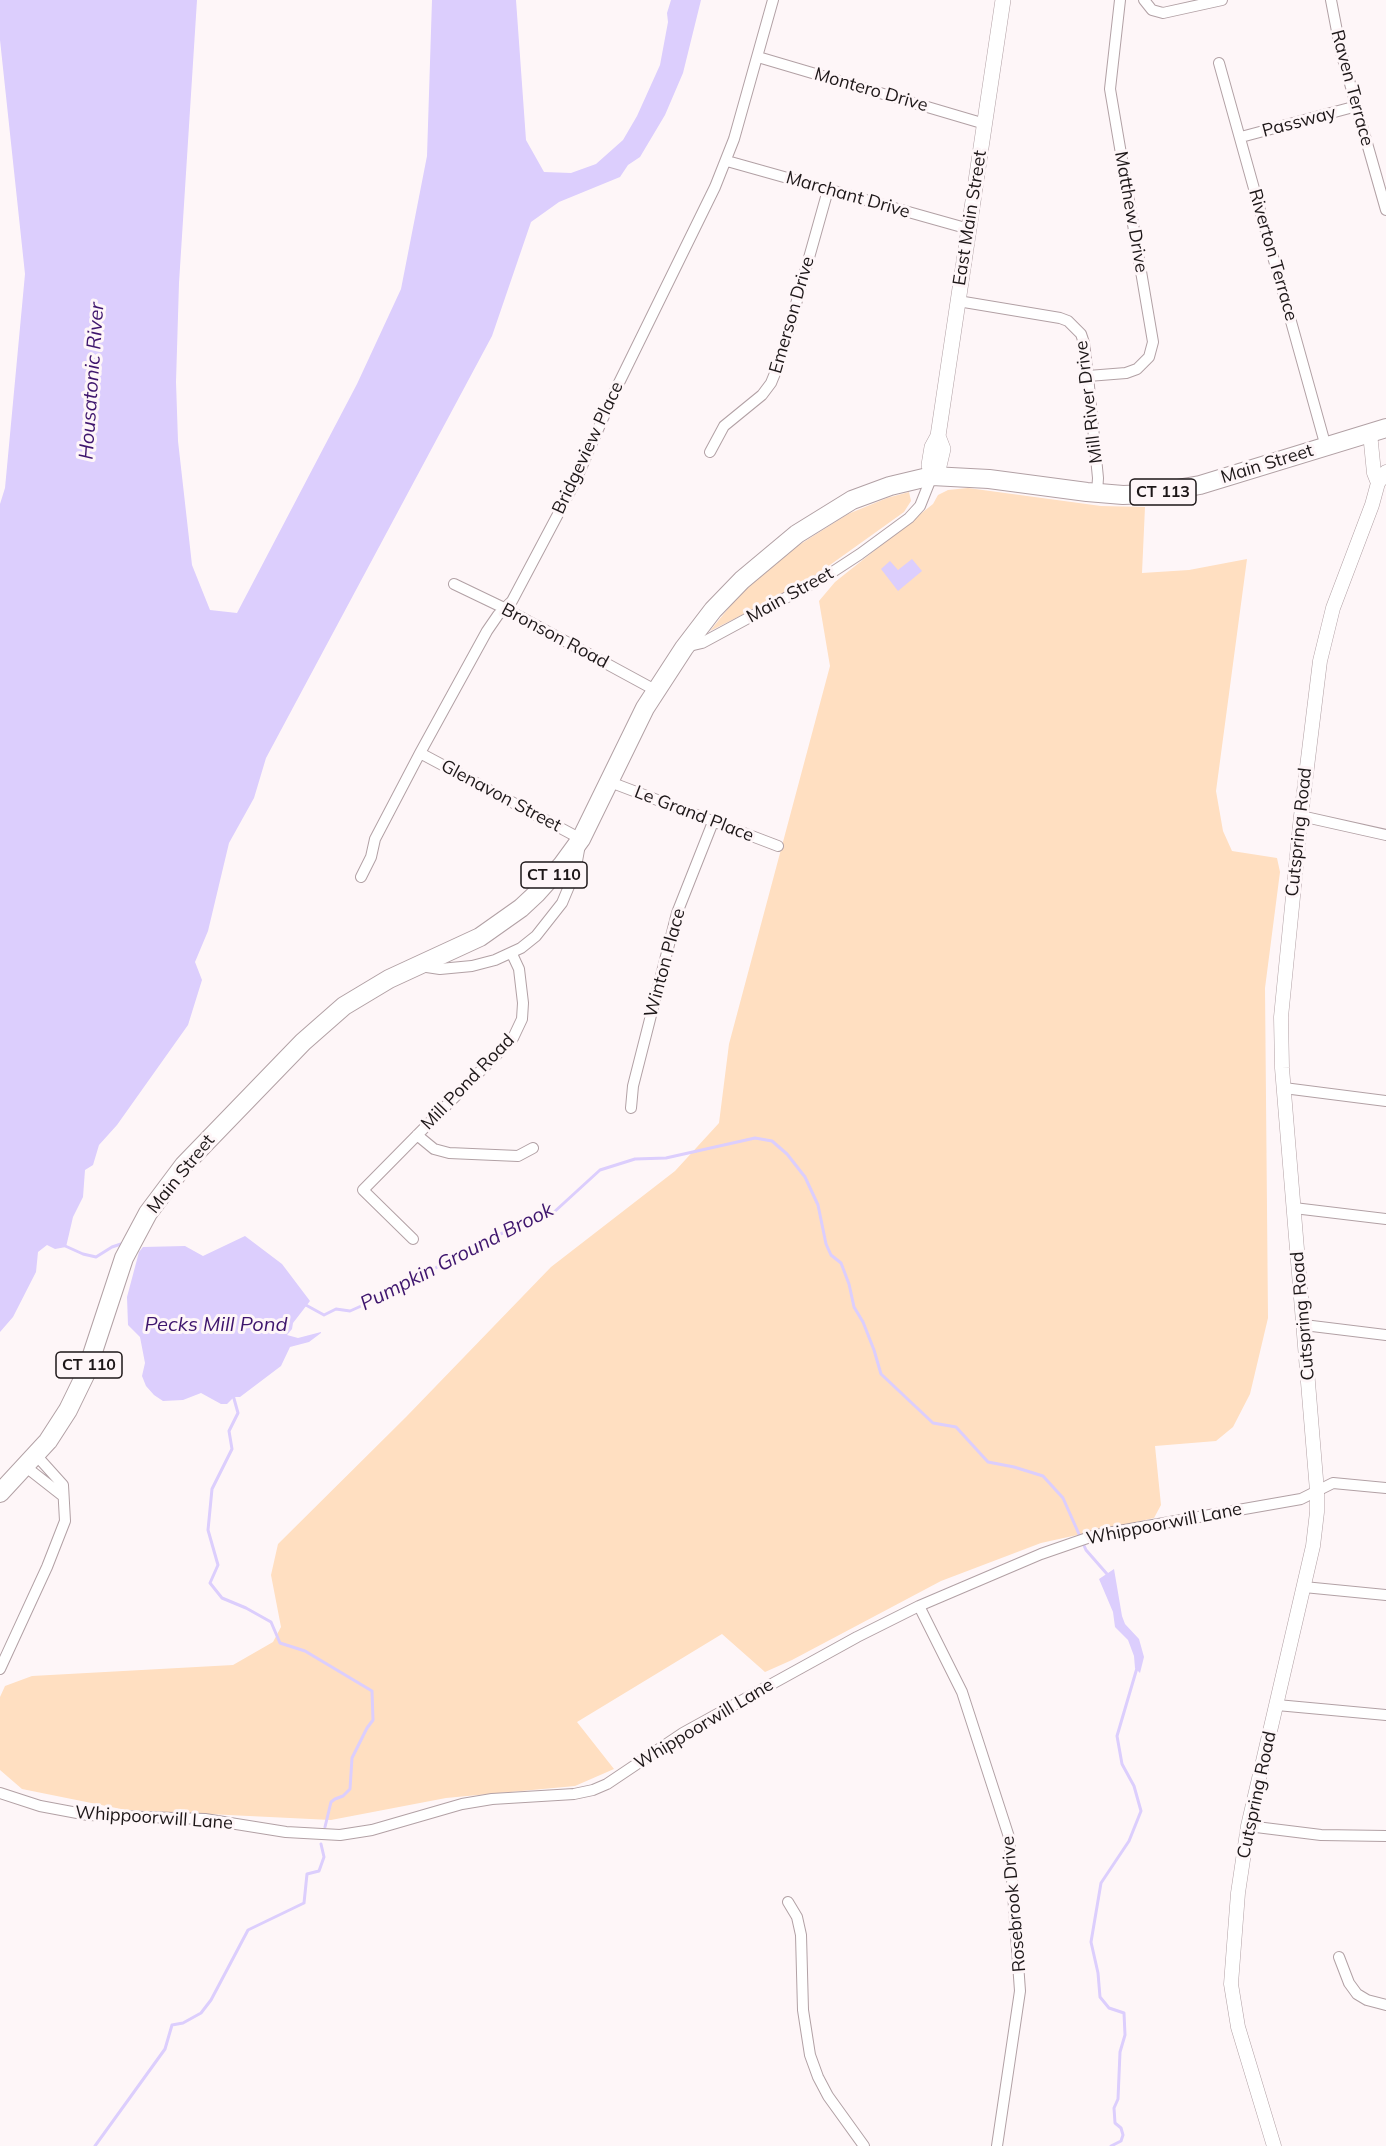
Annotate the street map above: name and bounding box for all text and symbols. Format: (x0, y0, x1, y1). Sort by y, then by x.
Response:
street label: Raven Terrace (1326, 28, 1378, 148)
street label: Montero Drive (812, 63, 930, 117)
street label: Passway (1260, 102, 1338, 142)
street label: East Main Street (949, 149, 991, 287)
street label: Matthew Drive (1110, 150, 1152, 274)
street label: Marchant Drive (784, 167, 912, 223)
street label: Riverton Terrace (1244, 187, 1302, 323)
street label: Emerson Drive (765, 254, 819, 376)
water label: Housatonic River (75, 302, 109, 460)
street label: Mill River Drive (1071, 339, 1107, 465)
street label: Bridgeview Place (548, 378, 628, 518)
street label: Main Street (1218, 440, 1316, 488)
road number: CT 113 (1130, 479, 1196, 505)
street label: Main Street (743, 562, 837, 628)
street label: Bronson Road (498, 599, 612, 673)
street label: Glenavon Street (437, 755, 565, 837)
street label: Cutspring Road (1281, 766, 1317, 898)
street label: Le Grand Place (631, 781, 757, 847)
road number: CT 110 (521, 862, 587, 888)
street label: Winton Place (640, 906, 690, 1020)
street label: Mill Pond Road (417, 1030, 519, 1134)
street label: Main Street (143, 1130, 219, 1218)
water label: Pumpkin Ground Brook (356, 1198, 558, 1316)
street label: Cutspring Road (1287, 1251, 1319, 1381)
water label: Pecks Mill Pond (145, 1313, 287, 1337)
road number: CT 110 (56, 1352, 122, 1378)
street label: Whippoorwill Lane (1084, 1498, 1244, 1550)
street label: Whippoorwill Lane (631, 1674, 777, 1774)
street label: Cutspring Road (1233, 1729, 1281, 1861)
street label: Whippoorwill Lane (74, 1802, 234, 1834)
street label: Rosebrook Drive (997, 1835, 1031, 1973)

